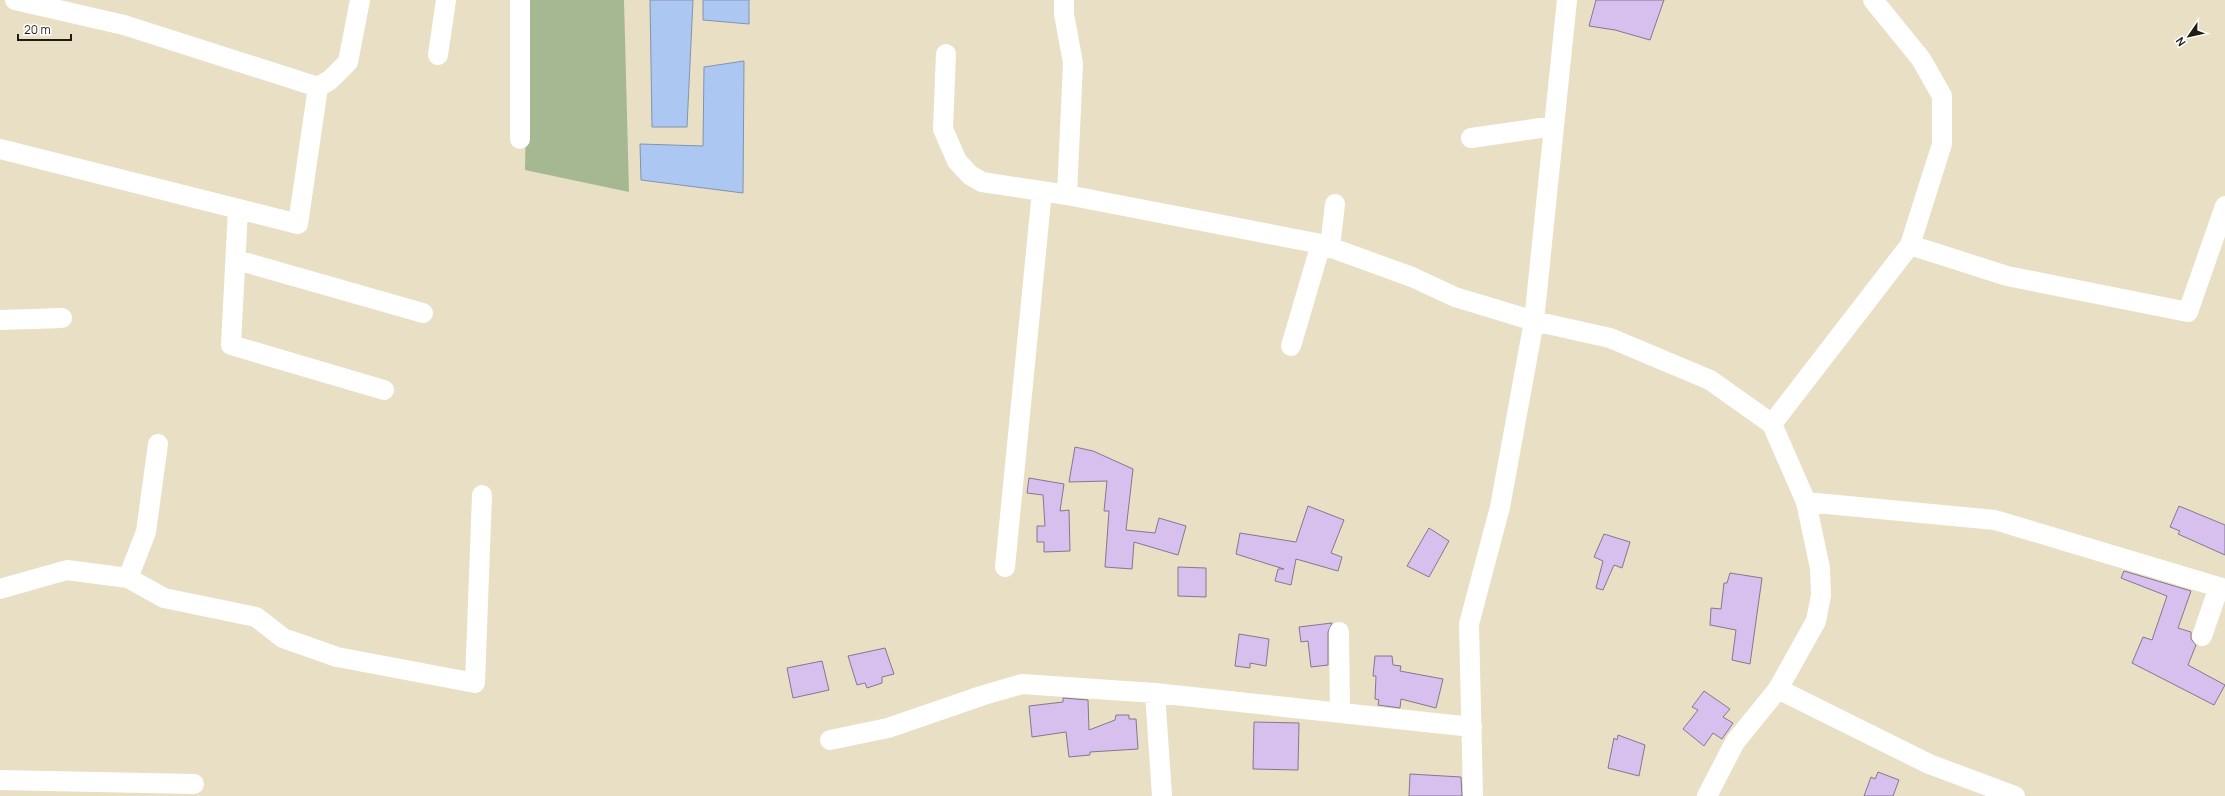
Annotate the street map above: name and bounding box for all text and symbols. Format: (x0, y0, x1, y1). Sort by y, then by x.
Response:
scale bar (18, 16, 71, 42)
north arrow (2169, 16, 2209, 56)
text: 20 m (24, 21, 51, 38)
text: N (2172, 34, 2189, 49)

